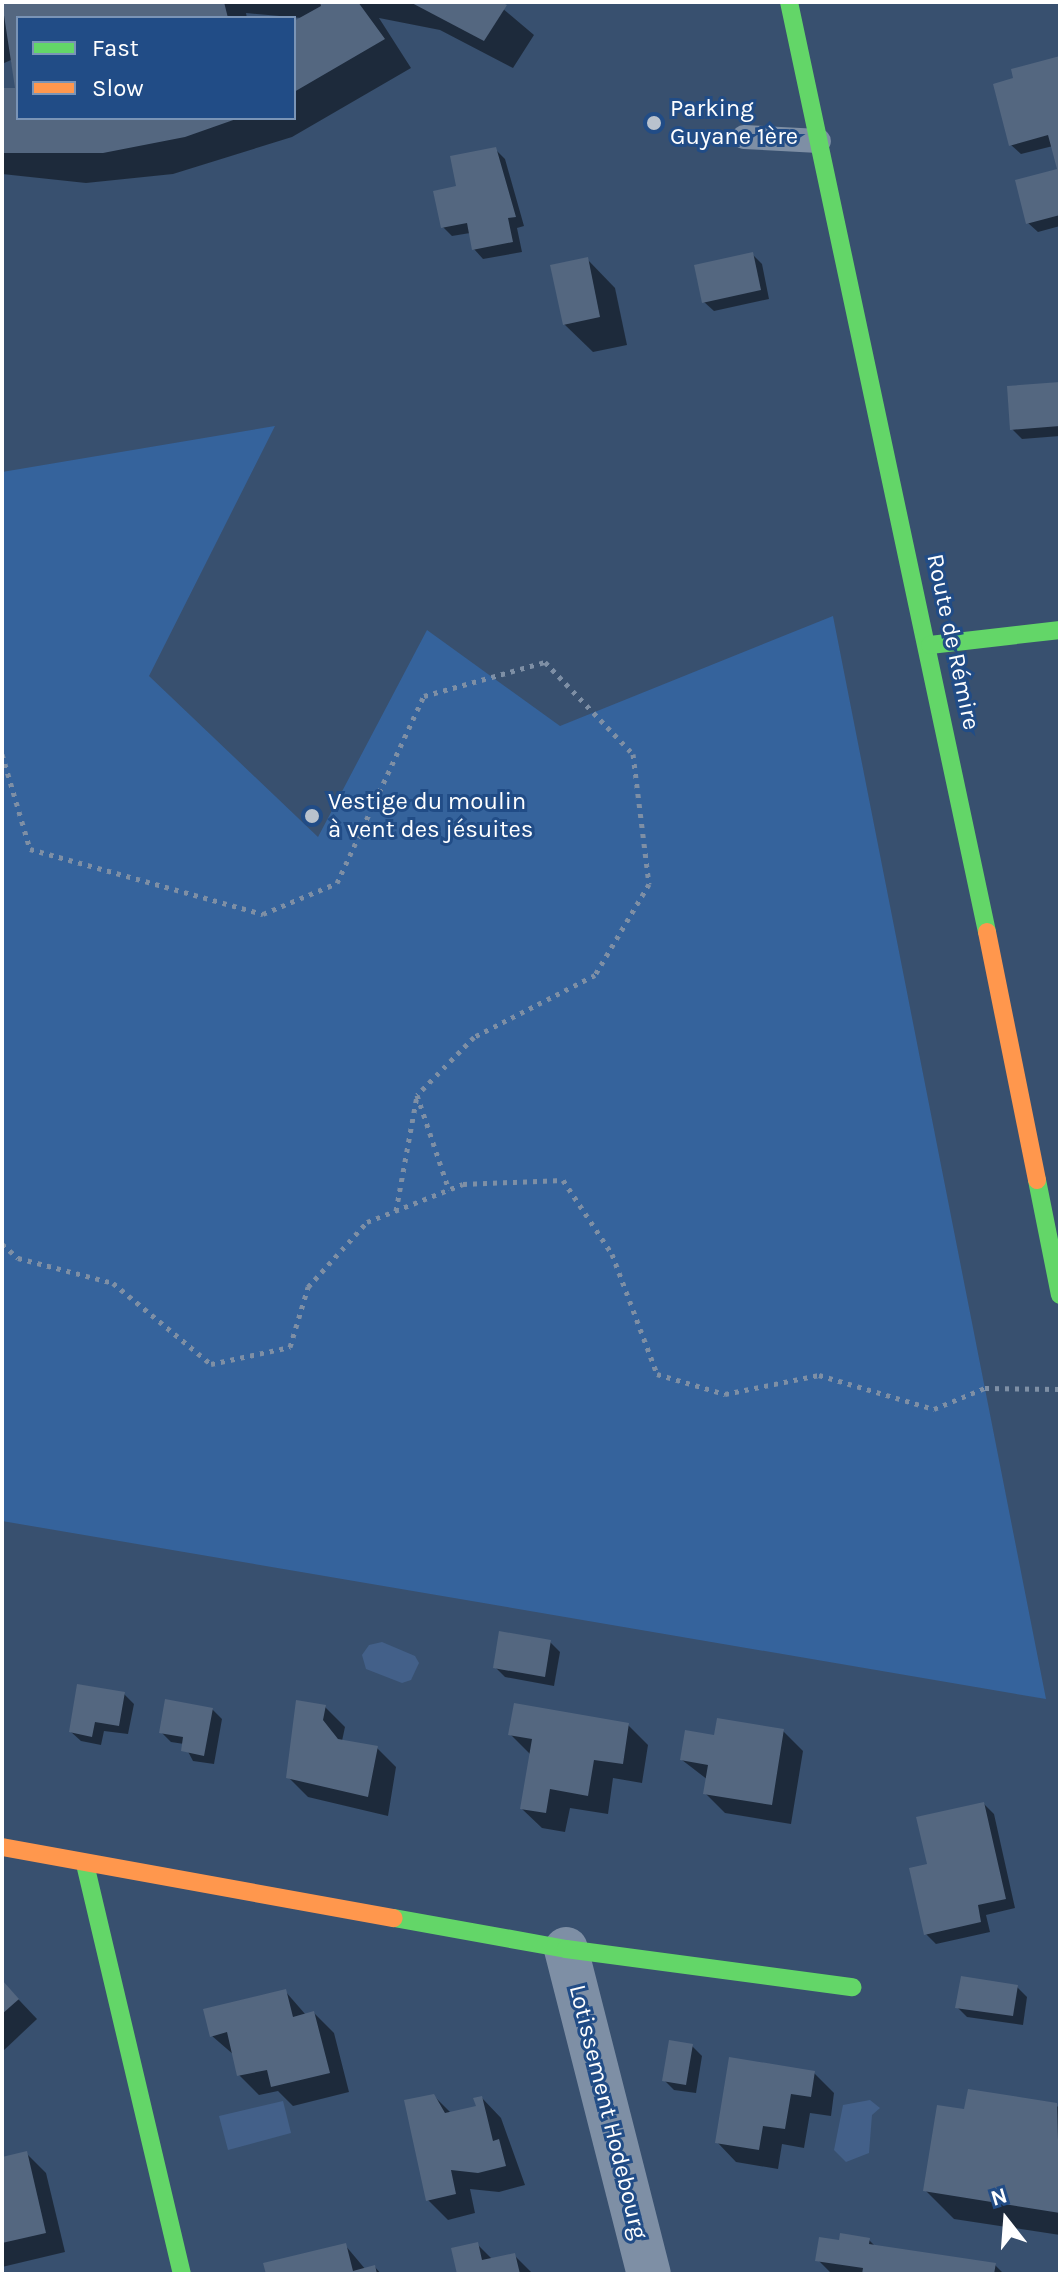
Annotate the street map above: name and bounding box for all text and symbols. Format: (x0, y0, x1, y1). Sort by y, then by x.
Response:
legend (16, 16, 296, 120)
text: Fast (92, 34, 139, 62)
text: Slow (92, 74, 144, 102)
place label: Parking Guyane 1ère (670, 95, 798, 151)
marker: Parking Guyane 1ère (645, 114, 663, 132)
street label: Route de Rémire (920, 551, 986, 733)
place label: Vestige du moulin à vent des jésuites (328, 788, 533, 844)
marker: Vestige du moulin à vent des jésuites (303, 807, 321, 825)
street label: Lotissement Hodebourg (562, 1982, 654, 2242)
north arrow (966, 2180, 1046, 2260)
text: N (988, 2182, 1010, 2212)

